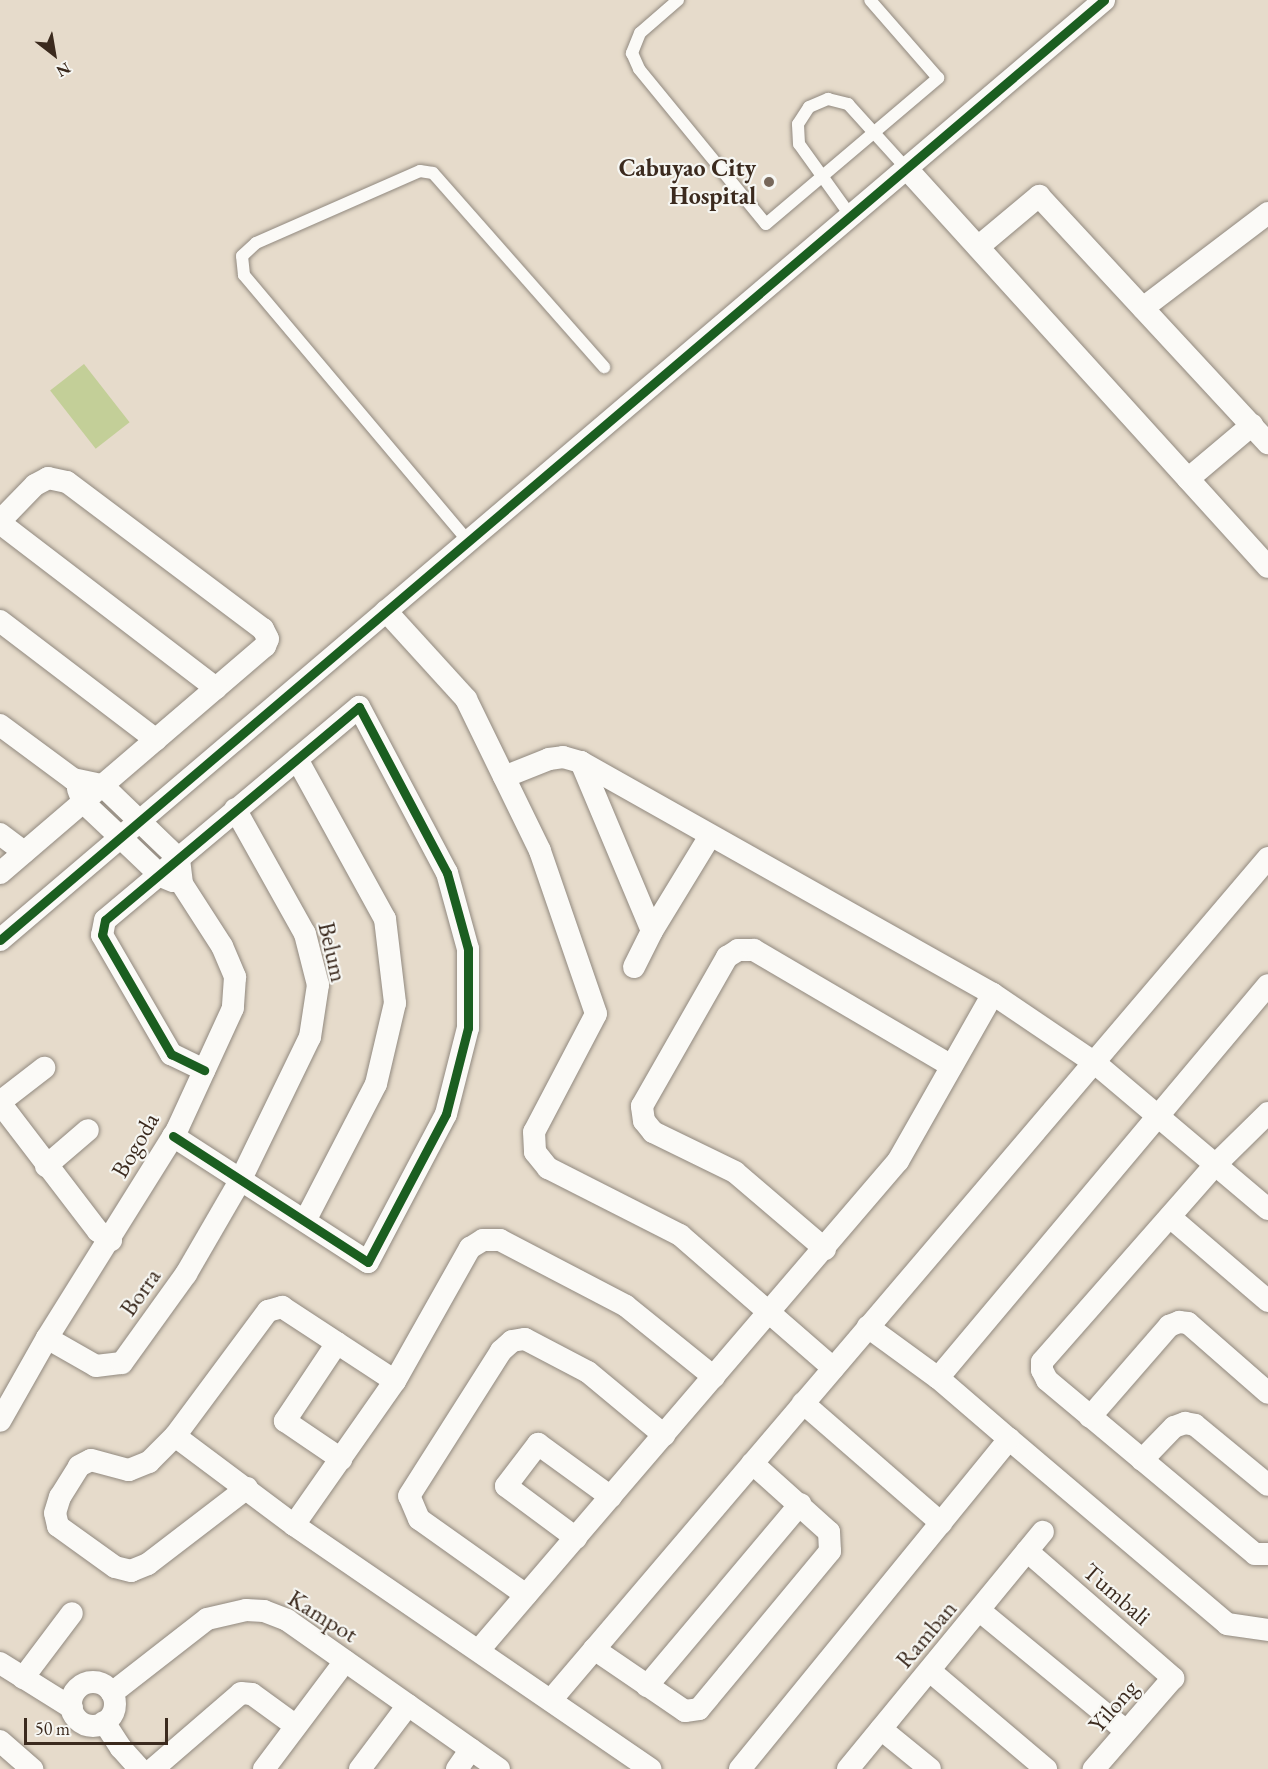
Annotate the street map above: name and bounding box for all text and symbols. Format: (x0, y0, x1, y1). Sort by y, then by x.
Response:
north arrow (24, 24, 84, 84)
text: N (53, 58, 74, 82)
place label: Cabuyao City Hospital (619, 154, 756, 210)
marker: Cabuyao City Hospital (760, 173, 778, 191)
street label: Belum (312, 919, 354, 985)
street label: Bogoda (105, 1107, 165, 1183)
street label: Borra (113, 1263, 167, 1321)
street label: Tumbali (1077, 1557, 1157, 1631)
street label: Kampot (283, 1584, 363, 1648)
street label: Ramban (889, 1594, 963, 1674)
street label: Yilong (1082, 1674, 1144, 1738)
scale bar (27, 1706, 171, 1744)
text: 50 m (35, 1717, 70, 1740)

